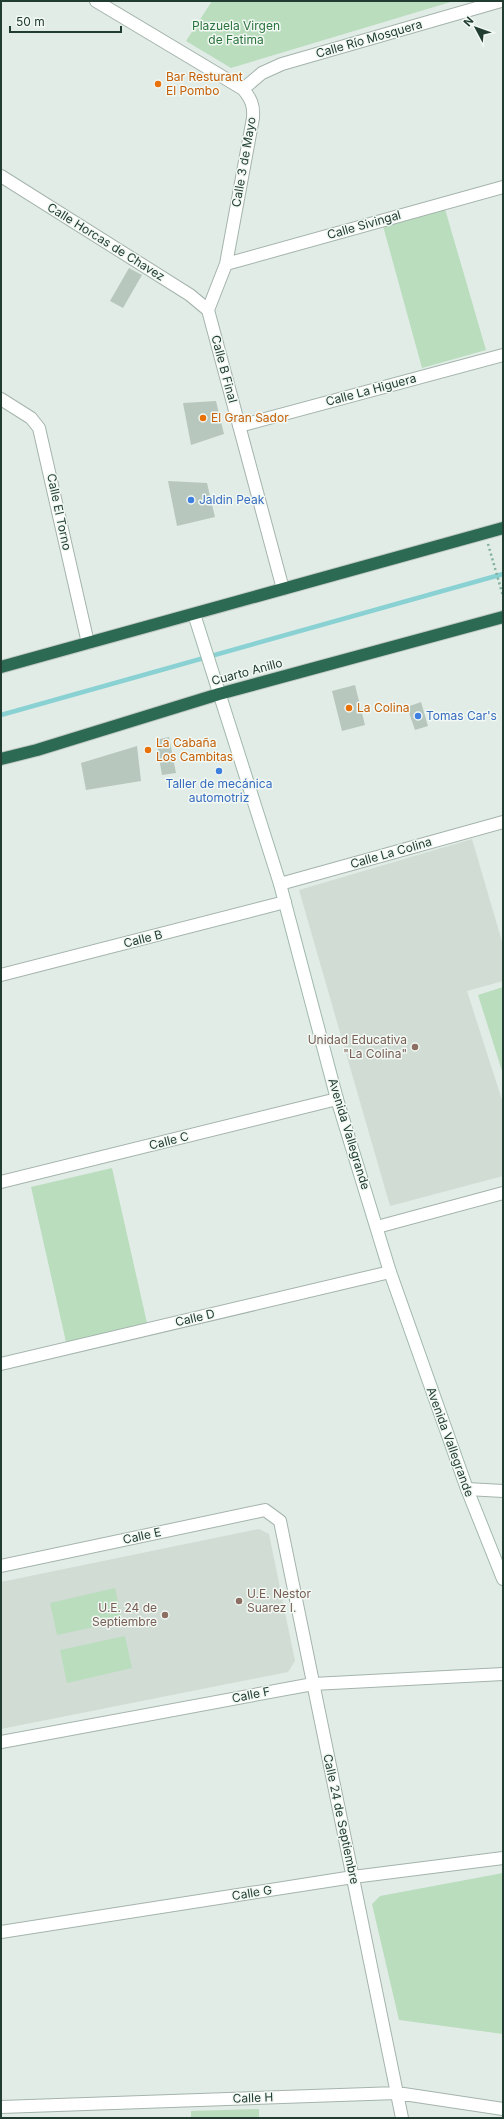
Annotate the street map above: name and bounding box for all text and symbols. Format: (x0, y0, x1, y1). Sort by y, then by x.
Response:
scale bar (10, 8, 121, 34)
north arrow (456, 8, 496, 48)
text: 50 m (16, 14, 45, 29)
text: N (460, 14, 476, 29)
street label: Calle Río Mosquera (314, 16, 424, 61)
park label: Plazuela Virgen de Fatima (192, 18, 280, 47)
place label: Bar Resturant El Pombo (166, 69, 243, 98)
marker: Bar Resturant El Pombo (153, 79, 163, 89)
street label: Calle 3 de Mayo (228, 116, 259, 208)
street label: Calle Horcas de Chavez (45, 199, 168, 284)
street label: Calle Sivingal (325, 207, 402, 242)
street label: Calle B Final (208, 333, 241, 404)
street label: Calle La Higuera (324, 370, 418, 409)
place label: El Gran Sador (211, 410, 289, 425)
marker: El Gran Sador (198, 413, 208, 423)
street label: Calle El Torno (44, 472, 75, 552)
place label: Jaldin Peak (199, 492, 265, 507)
marker: Jaldin Peak (186, 495, 196, 505)
street label: Cuarto Anillo (210, 655, 284, 688)
place label: La Colina (357, 700, 410, 715)
marker: La Colina (344, 703, 354, 713)
place label: Tomas Car's (426, 708, 497, 723)
marker: Tomas Car's (413, 711, 423, 721)
place label: La Cabaña Los Cambitas (156, 735, 233, 764)
marker: La Cabaña Los Cambitas (143, 745, 153, 755)
marker: Taller de mecánica automotriz (214, 766, 224, 776)
place label: Taller de mecánica automotriz (166, 776, 272, 805)
street label: Calle La Colina (348, 834, 433, 871)
street label: Calle B (122, 926, 164, 951)
place label: Unidad Educativa "La Colina" (308, 1032, 407, 1061)
marker: Unidad Educativa "La Colina" (410, 1042, 420, 1052)
street label: Avenida Vallegrande (325, 1076, 374, 1191)
street label: Calle C (147, 1128, 191, 1153)
street label: Calle D (174, 1306, 216, 1329)
street label: Avenida Vallegrande (424, 1385, 477, 1499)
street label: Calle E (121, 1524, 162, 1547)
place label: U.E. Nestor Suarez I. (247, 1586, 311, 1615)
marker: U.E. Nestor Suarez I. (234, 1596, 244, 1606)
place label: U.E. 24 de Septiembre (92, 1600, 157, 1629)
marker: U.E. 24 de Septiembre (160, 1610, 170, 1620)
street label: Calle F (230, 1683, 271, 1706)
street label: Calle 24 de Septiembre (320, 1752, 363, 1885)
street label: Calle G (231, 1882, 273, 1903)
street label: Calle H (232, 2089, 274, 2106)

